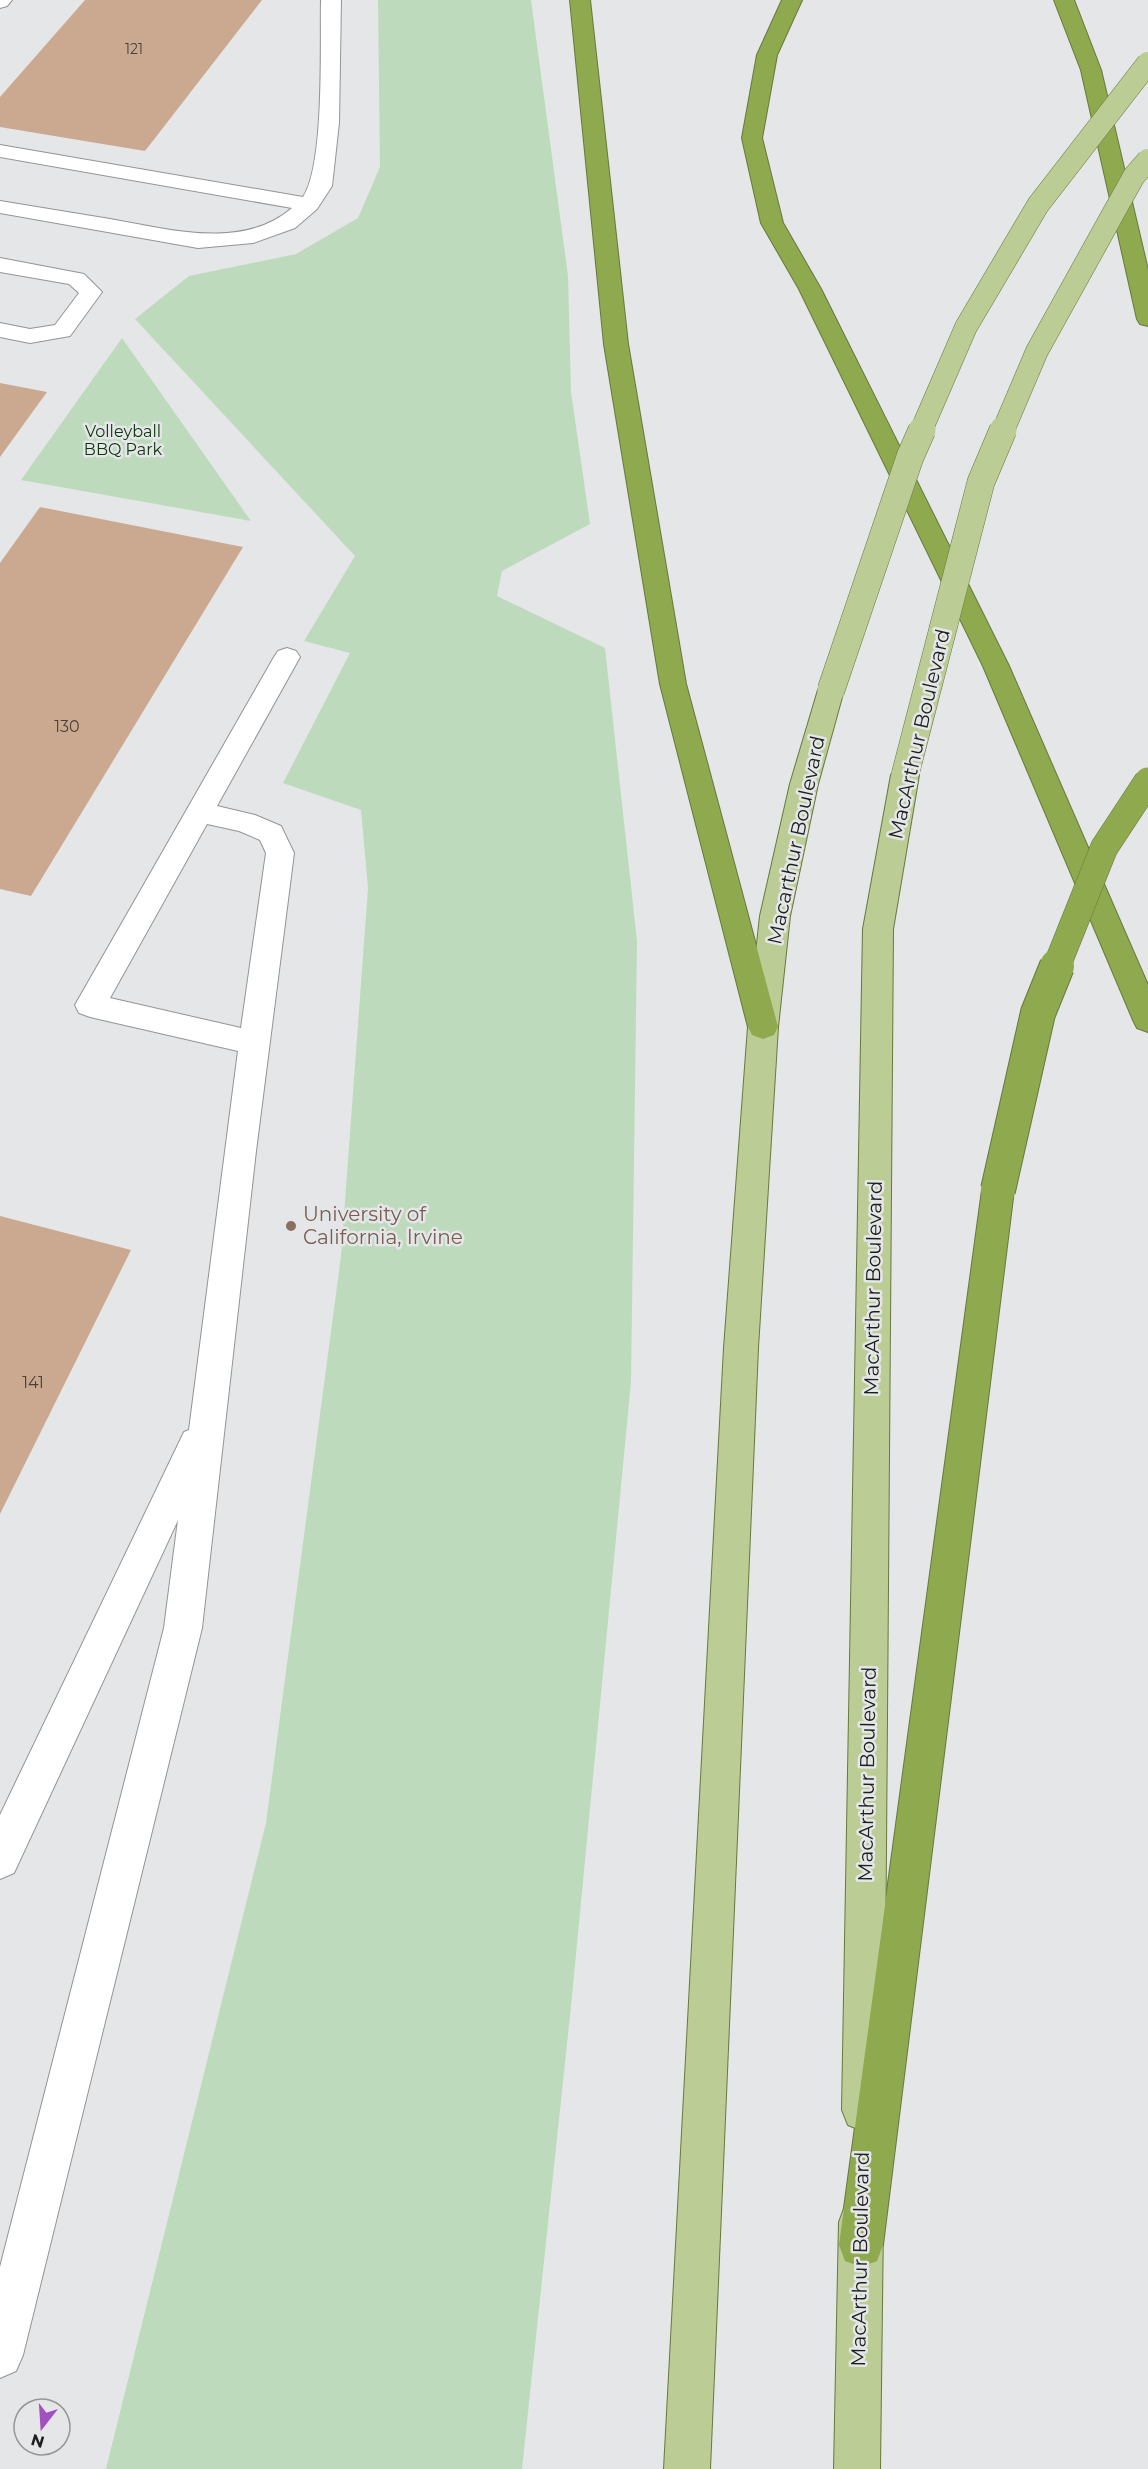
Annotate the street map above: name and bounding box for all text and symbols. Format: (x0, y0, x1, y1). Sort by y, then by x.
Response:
house number: 121 (125, 40, 143, 58)
park label: Volleyball BBQ Park (84, 422, 163, 459)
street label: MacArthur Boulevard (883, 627, 955, 841)
house number: 130 (54, 717, 80, 736)
street label: Macarthur Boulevard (762, 734, 830, 946)
street label: MacArthur Boulevard (859, 1180, 887, 1396)
place label: University of California, Irvine (303, 1202, 463, 1249)
marker: University of California, Irvine (284, 1219, 298, 1233)
house number: 141 (22, 1373, 44, 1392)
street label: MacArthur Boulevard (853, 1666, 881, 1882)
street label: MacArthur Boulevard (846, 2151, 874, 2367)
north arrow (12, 2397, 72, 2457)
text: N (29, 2430, 47, 2452)

